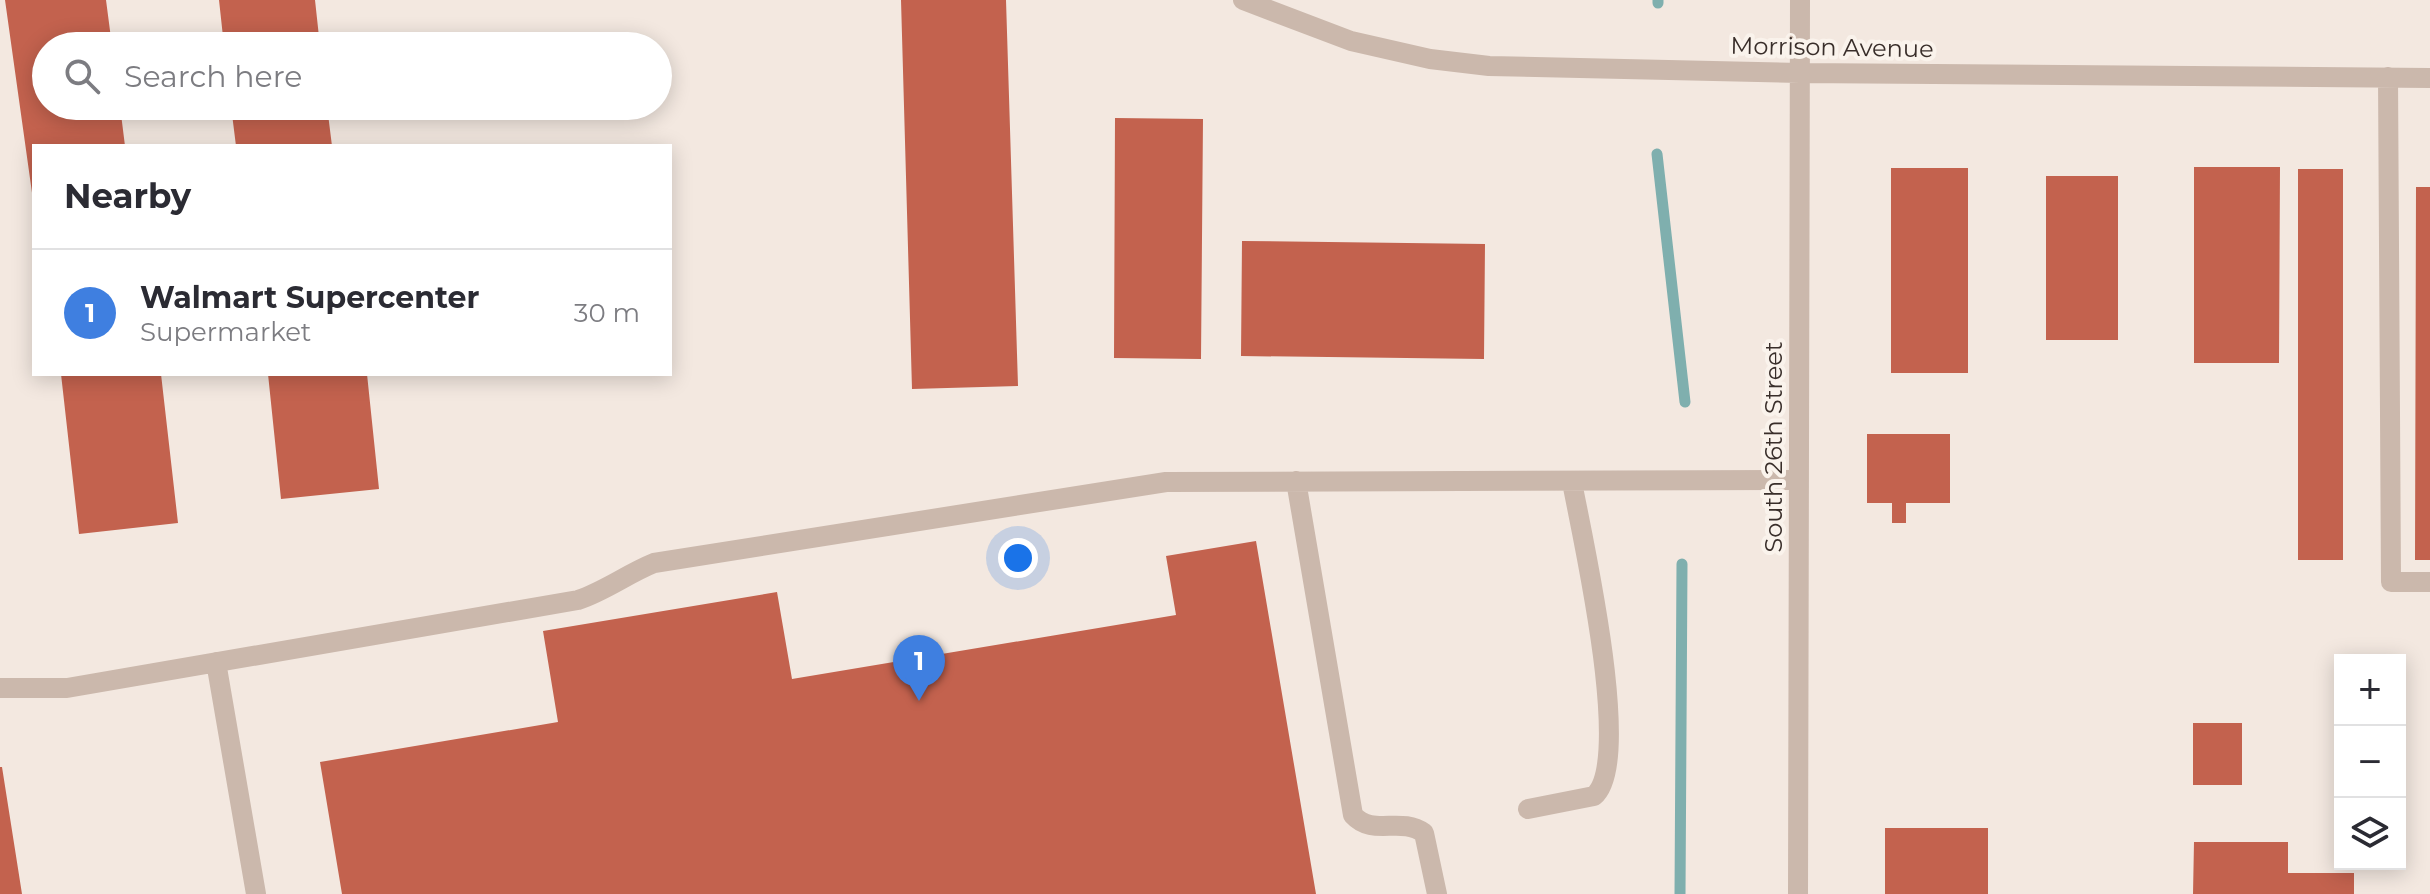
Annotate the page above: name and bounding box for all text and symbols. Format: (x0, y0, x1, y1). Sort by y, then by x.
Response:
street label: Morrison Avenue (1730, 31, 1934, 63)
search box (32, 32, 672, 120)
icon: search (60, 54, 104, 98)
text: Search here (124, 58, 302, 95)
text: Nearby (64, 175, 191, 217)
text: Walmart Supercenter (140, 279, 479, 316)
text: 1 (85, 297, 95, 329)
text: 30 m (574, 297, 640, 329)
text: Supermarket (140, 316, 311, 348)
street label: South 26th Street (1759, 341, 1788, 553)
your location (998, 538, 1038, 578)
pin: 1 (893, 635, 945, 701)
map controls (2334, 654, 2406, 870)
button: + (2334, 654, 2406, 726)
button: − (2334, 726, 2406, 798)
button: layers (2334, 798, 2406, 870)

